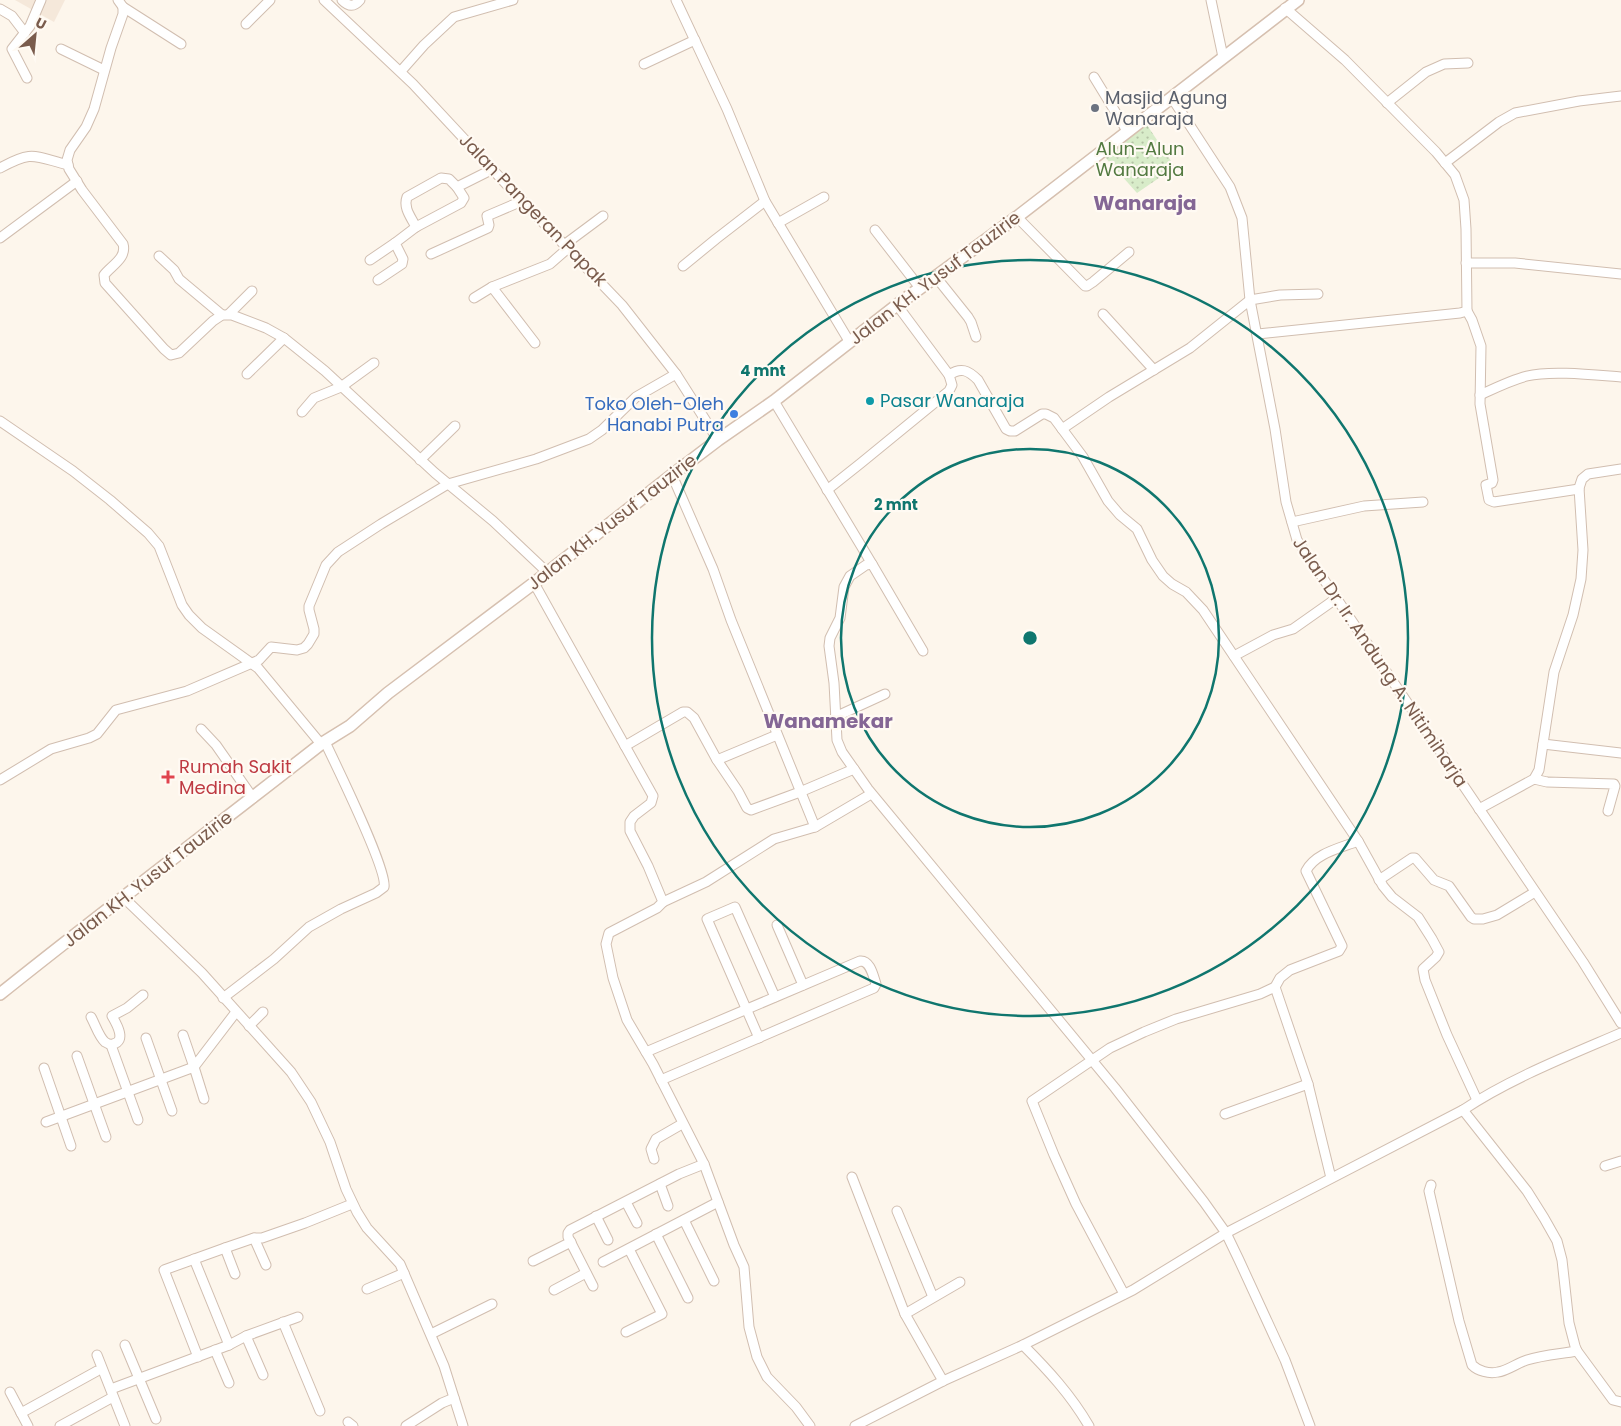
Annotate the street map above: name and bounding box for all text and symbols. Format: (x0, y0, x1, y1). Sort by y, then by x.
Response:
north arrow (10, 10, 60, 60)
text: U (32, 12, 50, 35)
place label: Masjid Agung Wanaraja (1105, 85, 1227, 131)
marker: Masjid Agung Wanaraja (1089, 102, 1101, 114)
street label: Jalan Pangeran Papak (454, 128, 614, 292)
park label: Alun-Alun Wanaraja (1095, 136, 1185, 182)
district label: Wanaraja (1093, 189, 1197, 217)
street label: Jalan KH. Yusuf Tauzirie (844, 205, 1025, 350)
text: 4 mnt (740, 360, 786, 381)
place label: Pasar Wanaraja (880, 388, 1025, 413)
place label: Toko Oleh-Oleh Hanabi Putra (585, 391, 724, 437)
marker: Pasar Wanaraja (864, 395, 876, 407)
marker: Toko Oleh-Oleh Hanabi Putra (728, 408, 740, 420)
street label: Jalan KH. Yusuf Tauzirie (522, 448, 702, 596)
text: 2 mnt (874, 494, 918, 515)
street label: Jalan Dr. Ir. Andung A. Nitimiharja (1287, 532, 1474, 792)
centre of rings (1021, 629, 1039, 647)
district label: Wanamekar (763, 707, 893, 735)
place label: Rumah Sakit Medina (179, 754, 291, 800)
marker: Rumah Sakit Medina (161, 770, 175, 784)
street label: Jalan KH. Yusuf Tauzirie (58, 805, 238, 953)

